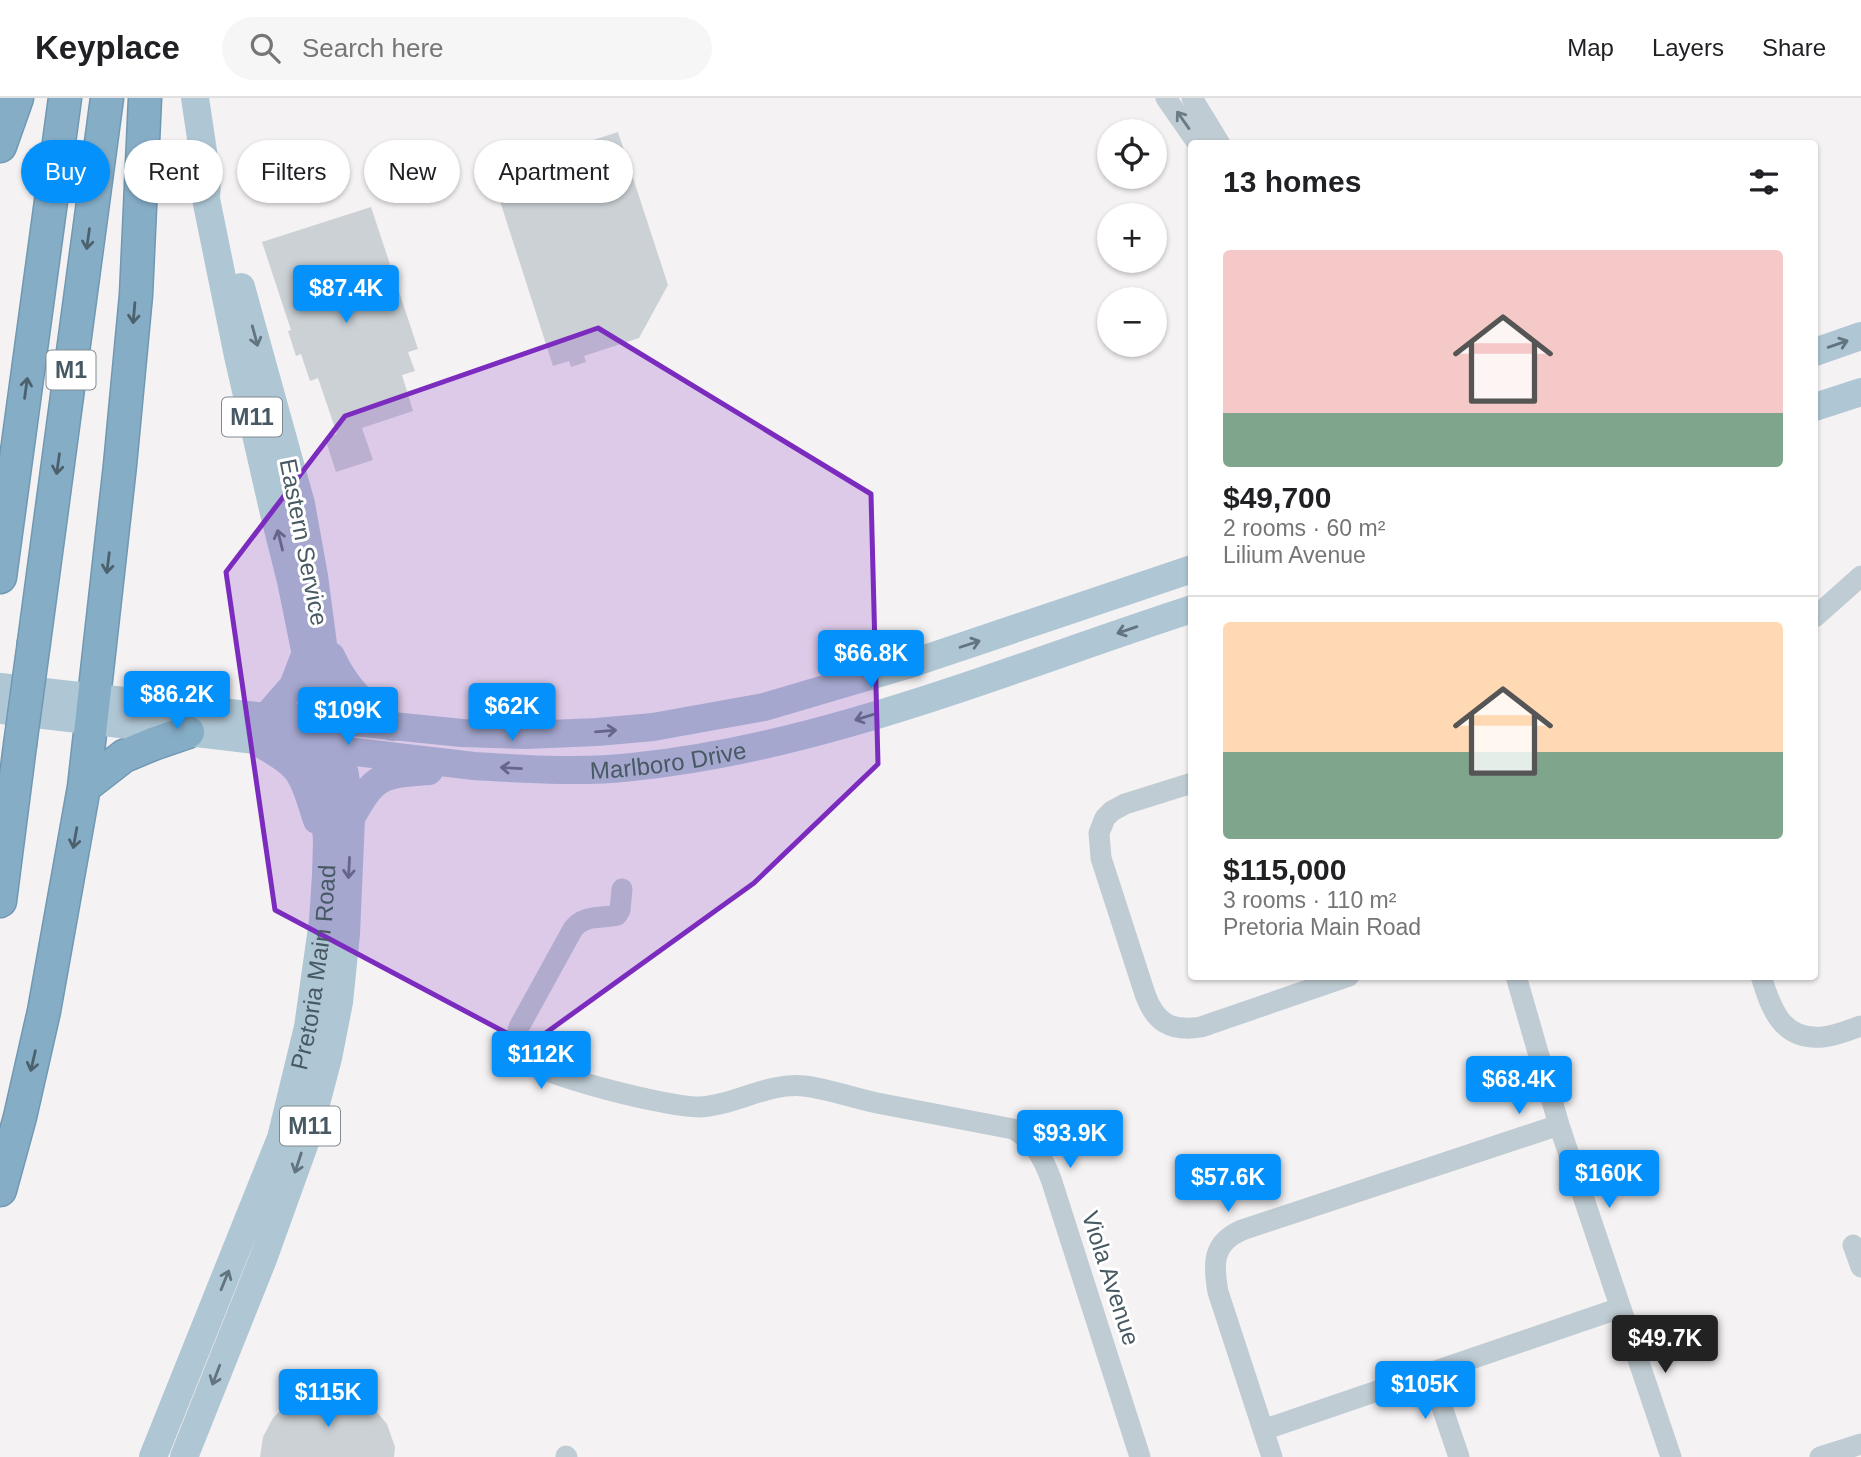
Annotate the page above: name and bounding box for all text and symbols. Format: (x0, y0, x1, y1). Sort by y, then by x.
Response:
search box (222, 17, 712, 80)
text: Keyplace (35, 29, 180, 66)
icon: search (246, 29, 284, 67)
text: Search here (302, 33, 444, 63)
text: Map (1567, 34, 1614, 61)
text: Layers (1652, 34, 1724, 61)
text: Share (1762, 34, 1826, 61)
one-way arrow (1175, 111, 1190, 130)
map controls (1097, 119, 1167, 357)
button: locate (1097, 119, 1167, 189)
chip: Buy (21, 140, 110, 203)
chip: Rent (124, 140, 223, 203)
chip: Filters (237, 140, 350, 203)
chip: New (364, 140, 460, 203)
chip: Apartment (474, 140, 633, 203)
icon: filters (1745, 163, 1783, 201)
text: 13 homes (1223, 165, 1361, 198)
button: + (1097, 203, 1167, 273)
one-way arrow (82, 227, 95, 249)
pin: $87.4K (289, 266, 403, 325)
text: $87.4K (309, 275, 383, 301)
button: − (1097, 287, 1167, 357)
icon: home (1440, 296, 1566, 422)
one-way arrow (127, 301, 140, 324)
one-way arrow (249, 325, 262, 347)
one-way arrow (1826, 337, 1848, 349)
road number: M1 (46, 350, 96, 390)
one-way arrow (19, 377, 32, 400)
road number: M11 (222, 398, 282, 436)
one-way arrow (51, 452, 64, 475)
street label: Eastern Service (275, 456, 333, 628)
text: $49,700 (1223, 481, 1331, 514)
text: 2 rooms · 60 m² (1223, 515, 1385, 541)
one-way arrow (273, 529, 286, 551)
text: Lilium Avenue (1223, 542, 1366, 568)
one-way arrow (102, 551, 115, 574)
one-way arrow (1116, 624, 1138, 637)
pin: $66.8K (814, 630, 928, 690)
one-way arrow (958, 637, 980, 649)
text: $66.8K (834, 640, 908, 666)
icon: home (1440, 668, 1566, 794)
pin: $86.2K (120, 672, 234, 731)
text: $86.2K (140, 681, 214, 707)
pin: $62K (471, 684, 553, 743)
pin: $109K (299, 688, 397, 747)
text: $62K (485, 693, 539, 719)
text: $109K (314, 697, 382, 723)
one-way arrow (854, 712, 876, 725)
one-way arrow (595, 724, 617, 737)
street label: Marlboro Drive (589, 736, 749, 783)
one-way arrow (500, 761, 523, 774)
one-way arrow (68, 826, 82, 849)
text: $115,000 (1223, 853, 1346, 886)
one-way arrow (342, 856, 355, 879)
street label: Pretoria Main Road (285, 864, 340, 1072)
text: 3 rooms · 110 m² (1223, 887, 1396, 913)
text: Pretoria Main Road (1223, 914, 1421, 940)
pin: $112K (492, 1032, 590, 1091)
text: $112K (508, 1041, 574, 1067)
one-way arrow (25, 1049, 39, 1072)
pin: $68.4K (1462, 1056, 1576, 1116)
text: $68.4K (1482, 1066, 1556, 1092)
road number: M11 (280, 1107, 340, 1146)
pin: $93.9K (1013, 1110, 1127, 1170)
text: $93.9K (1033, 1120, 1107, 1146)
pin: $160K (1560, 1150, 1658, 1210)
one-way arrow (291, 1151, 303, 1173)
pin: $57.6K (1171, 1154, 1285, 1214)
text: $160K (1575, 1160, 1643, 1186)
text: $57.6K (1191, 1164, 1265, 1190)
street label: Viola Avenue (1077, 1208, 1145, 1348)
one-way arrow (219, 1270, 232, 1292)
pin: $49.7K (1608, 1316, 1722, 1375)
text: $49.7K (1628, 1325, 1702, 1351)
pin: $105K (1376, 1362, 1474, 1421)
one-way arrow (208, 1363, 221, 1385)
pin: $115K (279, 1370, 377, 1429)
text: $105K (1391, 1371, 1459, 1397)
text: $115K (295, 1379, 361, 1405)

